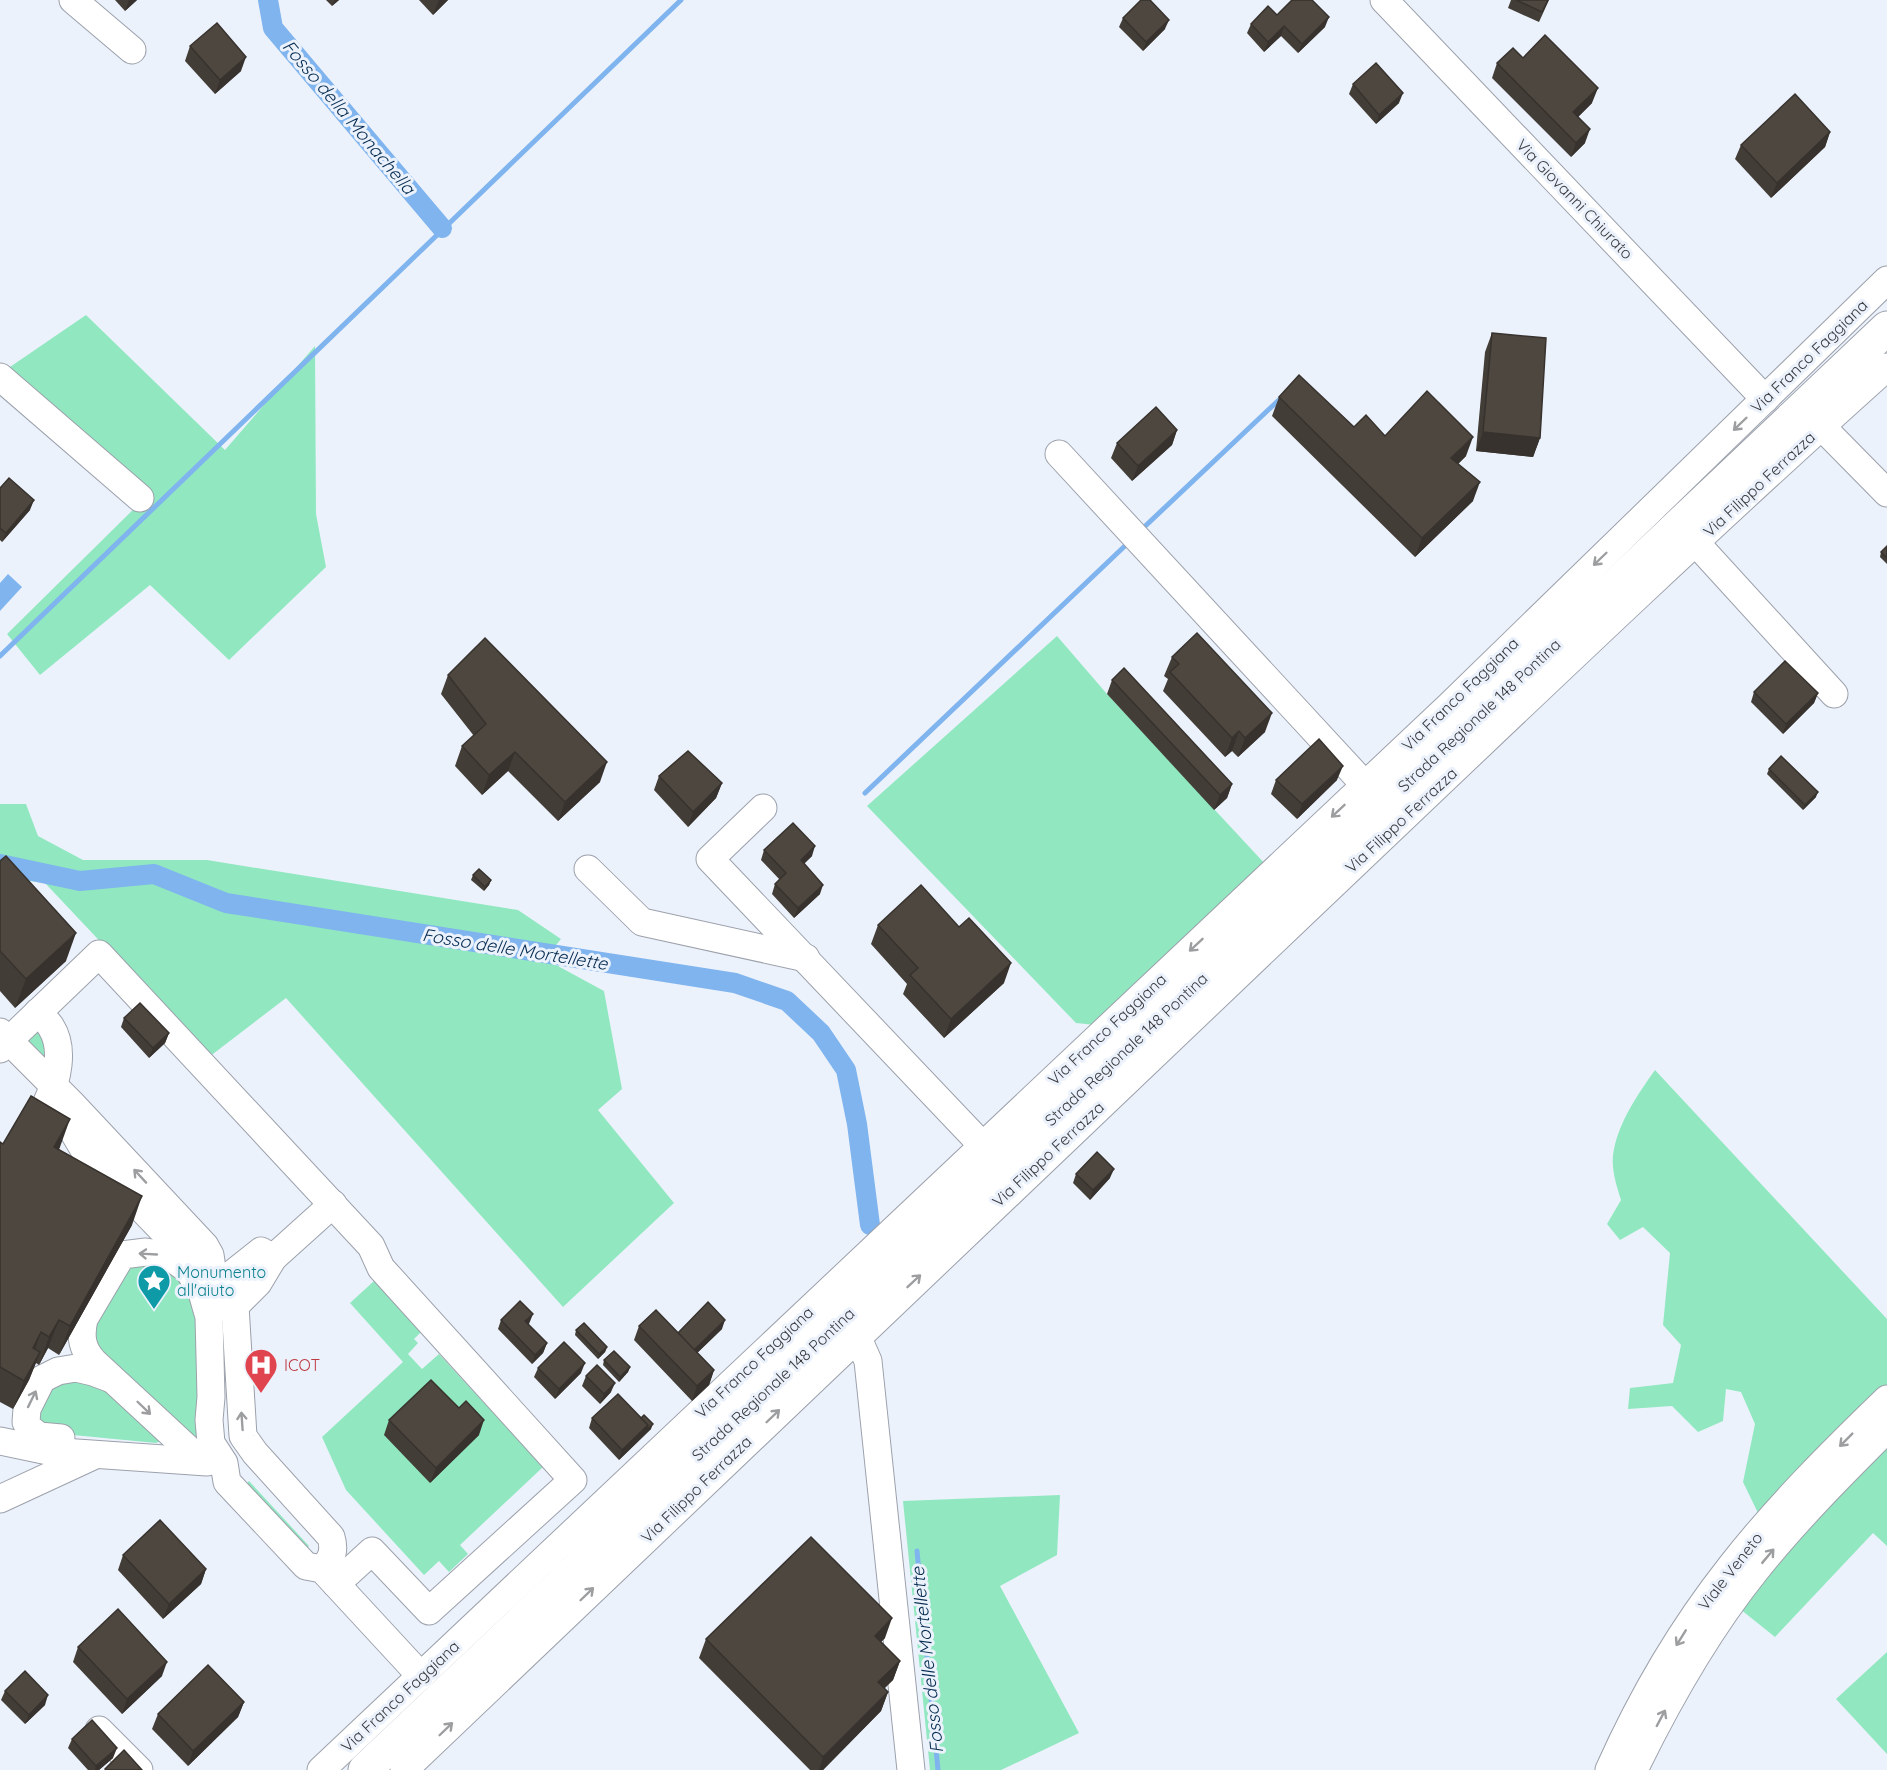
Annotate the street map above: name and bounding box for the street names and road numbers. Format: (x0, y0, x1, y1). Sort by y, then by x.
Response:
street label: Via Giovanni Chiurato (1512, 135, 1638, 263)
street label: Via Franco Faggiana (1746, 295, 1872, 417)
street label: Via Filippo Ferrazza (1699, 427, 1819, 541)
street label: Via Franco Faggiana (1397, 633, 1523, 755)
street label: Strada Regionale 148 Pontina (1393, 634, 1565, 796)
street label: Via Filippo Ferrazza (1341, 763, 1461, 877)
street label: Strada Regionale 148 Pontina (1040, 968, 1212, 1130)
street label: Via Franco Faggiana (1044, 969, 1170, 1089)
street label: Via Filippo Ferrazza (988, 1097, 1108, 1211)
street label: Via Franco Faggiana (691, 1302, 817, 1422)
street label: Strada Regionale 148 Pontina (687, 1303, 859, 1465)
street label: Via Filippo Ferrazza (637, 1431, 755, 1547)
street label: Viale Veneto (1693, 1528, 1767, 1614)
street label: Via Franco Faggiana (337, 1636, 463, 1756)

